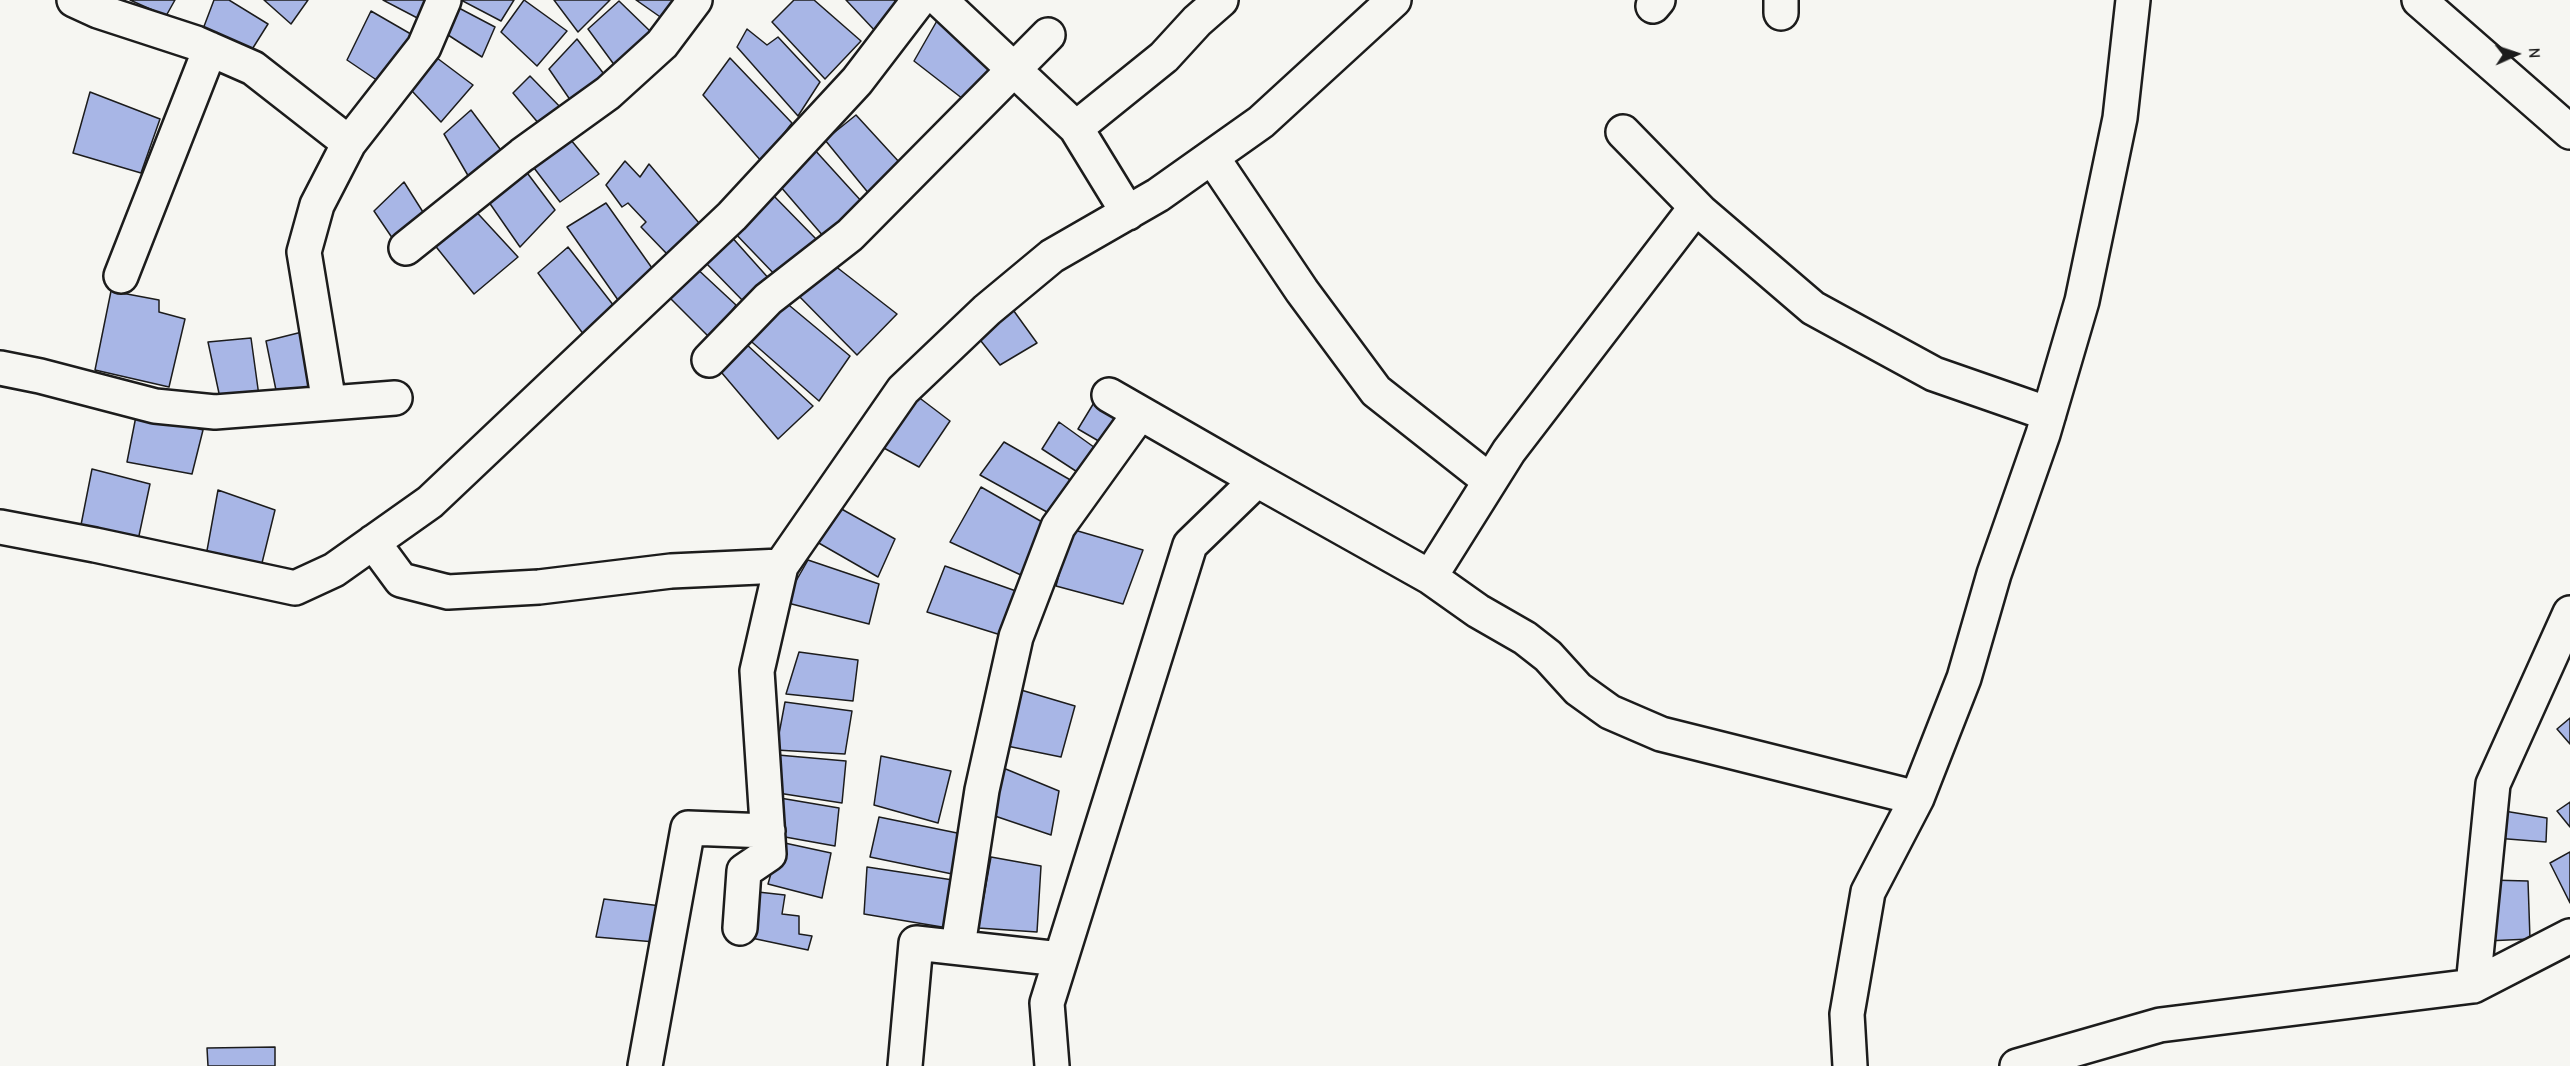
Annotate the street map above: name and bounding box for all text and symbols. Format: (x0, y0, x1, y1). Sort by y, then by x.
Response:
north arrow (2486, 24, 2546, 84)
text: N (2525, 47, 2543, 59)

